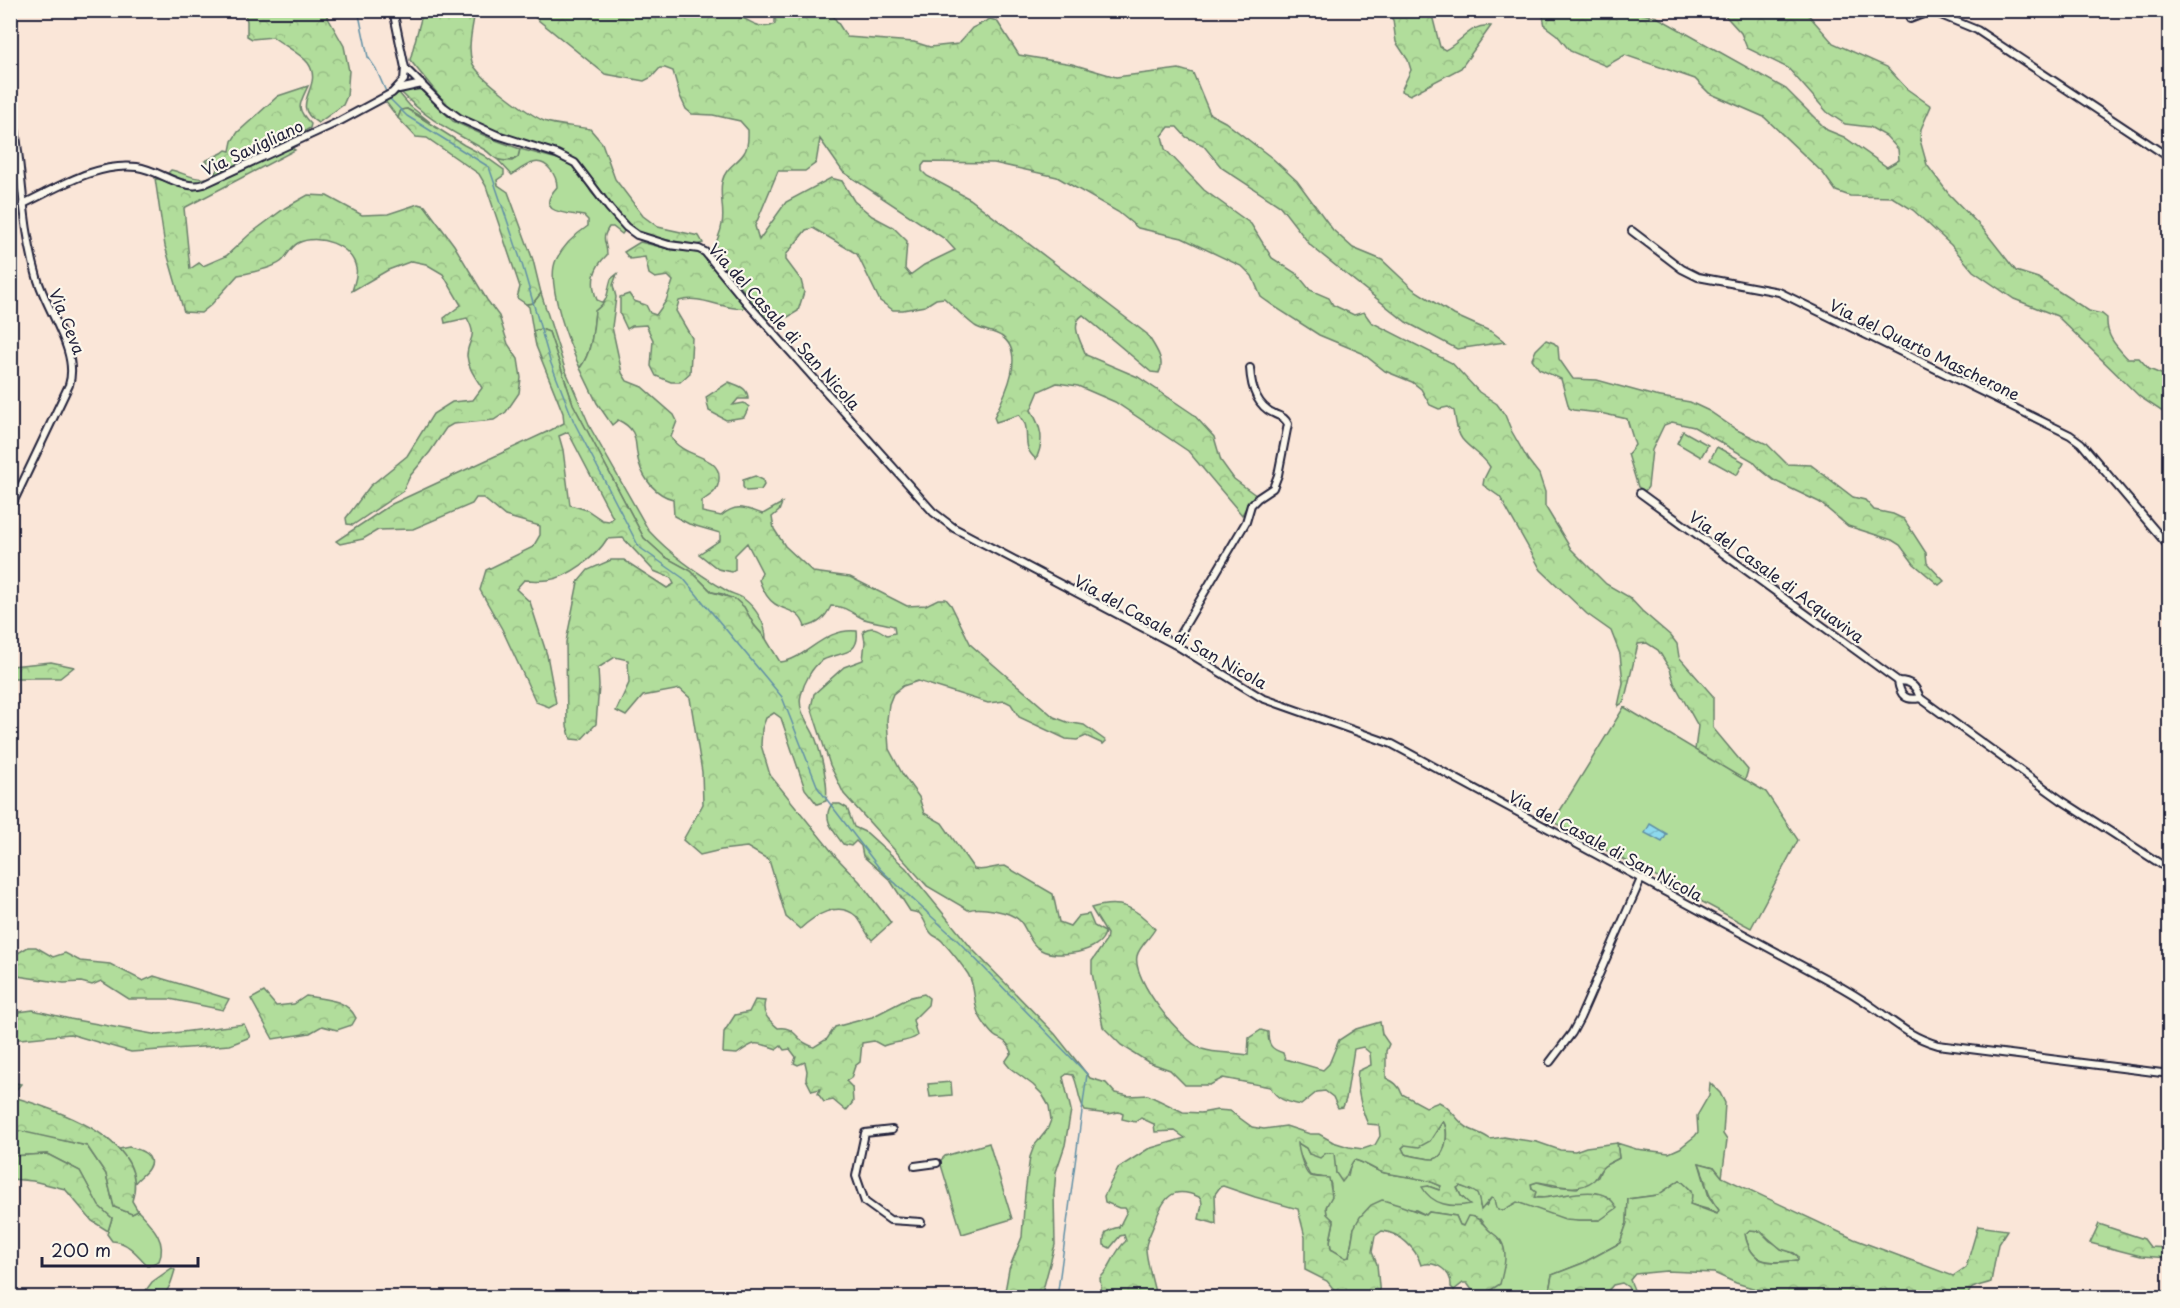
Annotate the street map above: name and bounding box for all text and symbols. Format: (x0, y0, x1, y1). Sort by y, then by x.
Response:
street label: Via Savigliano (197, 113, 307, 181)
street label: Via del Casale di San Nicola (703, 237, 867, 415)
street label: Via Ceva (44, 285, 92, 358)
street label: Via del Quarto Mascherone (1826, 292, 2024, 406)
street label: Via del Casale di Acquaviva (1684, 504, 1870, 648)
street label: Via del Casale di San Nicola (1070, 568, 1272, 694)
street label: Via del Casale di San Nicola (1504, 783, 1708, 907)
scale bar (42, 1230, 198, 1268)
text: 200 m (51, 1236, 111, 1263)

